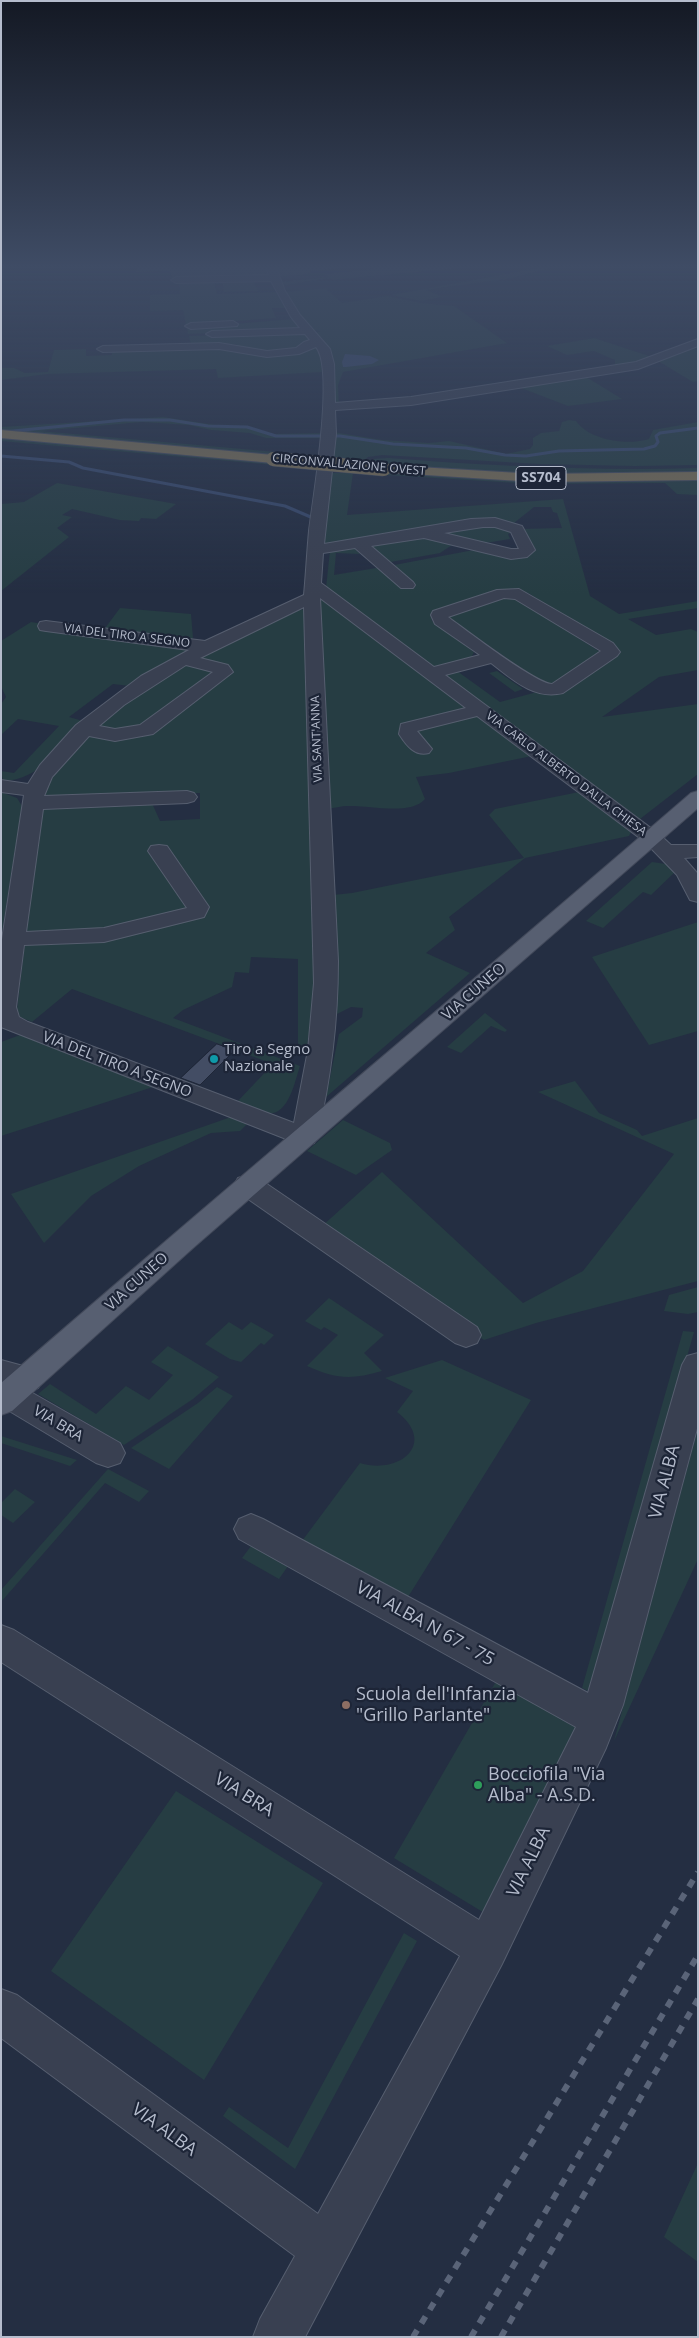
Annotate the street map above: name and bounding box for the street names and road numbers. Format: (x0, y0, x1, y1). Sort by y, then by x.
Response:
street label: CIRCONVALLAZIONE OVEST (272, 451, 426, 479)
road number: SS704 (516, 466, 566, 489)
street label: VIA DEL TIRO A SEGNO (63, 621, 191, 651)
street label: VIA SANT'ANNA (308, 695, 326, 783)
street label: VIA CARLO ALBERTO DALLA CHIESA (483, 709, 649, 839)
street label: VIA CUNEO (439, 960, 509, 1024)
street label: VIA DEL TIRO A SEGNO (40, 1028, 194, 1102)
street label: VIA CUNEO (102, 1249, 172, 1315)
street label: VIA BRA (30, 1402, 86, 1446)
street label: VIA ALBA (645, 1443, 685, 1521)
street label: VIA ALBA N 67 - 75 (352, 1577, 498, 1671)
street label: VIA BRA (210, 1768, 278, 1822)
street label: VIA ALBA (503, 1823, 555, 1901)
street label: VIA ALBA (127, 2099, 201, 2161)

